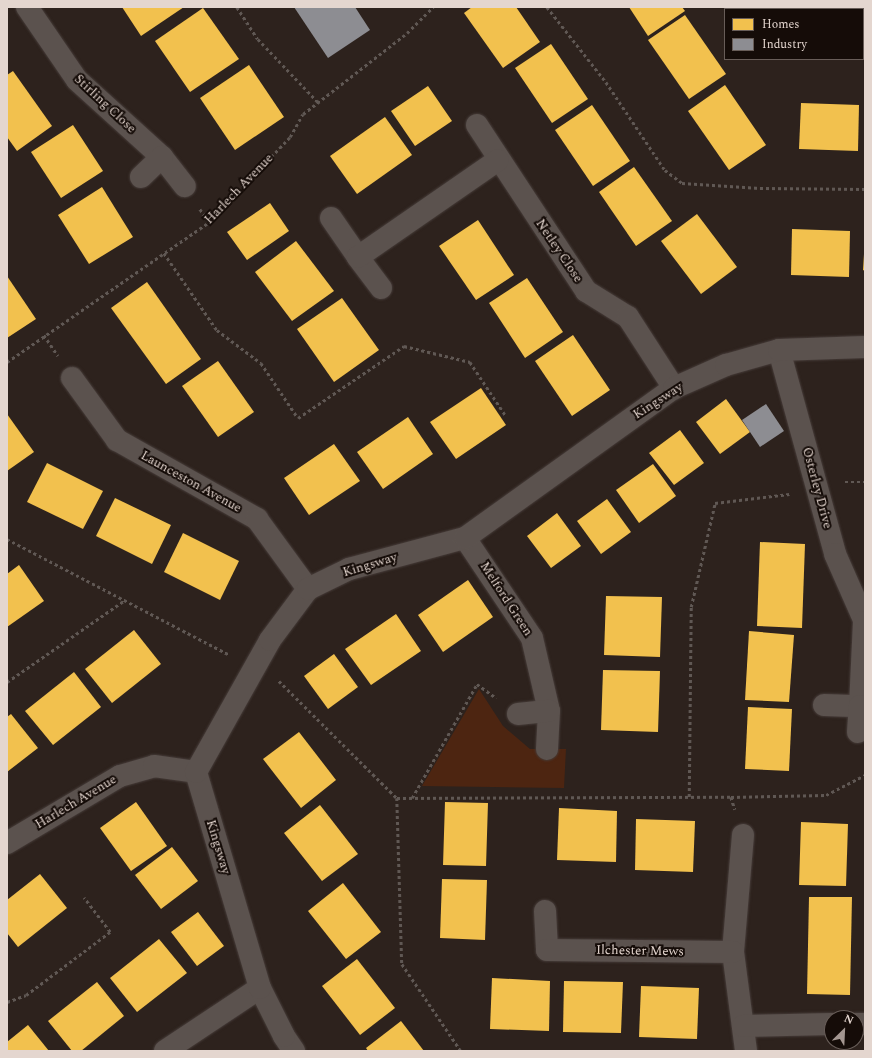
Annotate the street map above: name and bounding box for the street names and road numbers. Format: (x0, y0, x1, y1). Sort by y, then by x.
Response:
street label: Stirling Close (71, 71, 139, 137)
street label: Harlech Avenue (201, 150, 277, 228)
street label: Netley Close (532, 216, 586, 286)
street label: Kingsway (630, 379, 686, 423)
street label: Osterley Drive (799, 446, 835, 530)
street label: Launceston Avenue (138, 448, 244, 516)
street label: Kingsway (341, 549, 399, 581)
street label: Melford Green (476, 559, 536, 639)
street label: Harlech Avenue (33, 772, 119, 832)
street label: Kingsway (202, 818, 234, 876)
street label: Ilchester Mews (596, 942, 684, 960)

